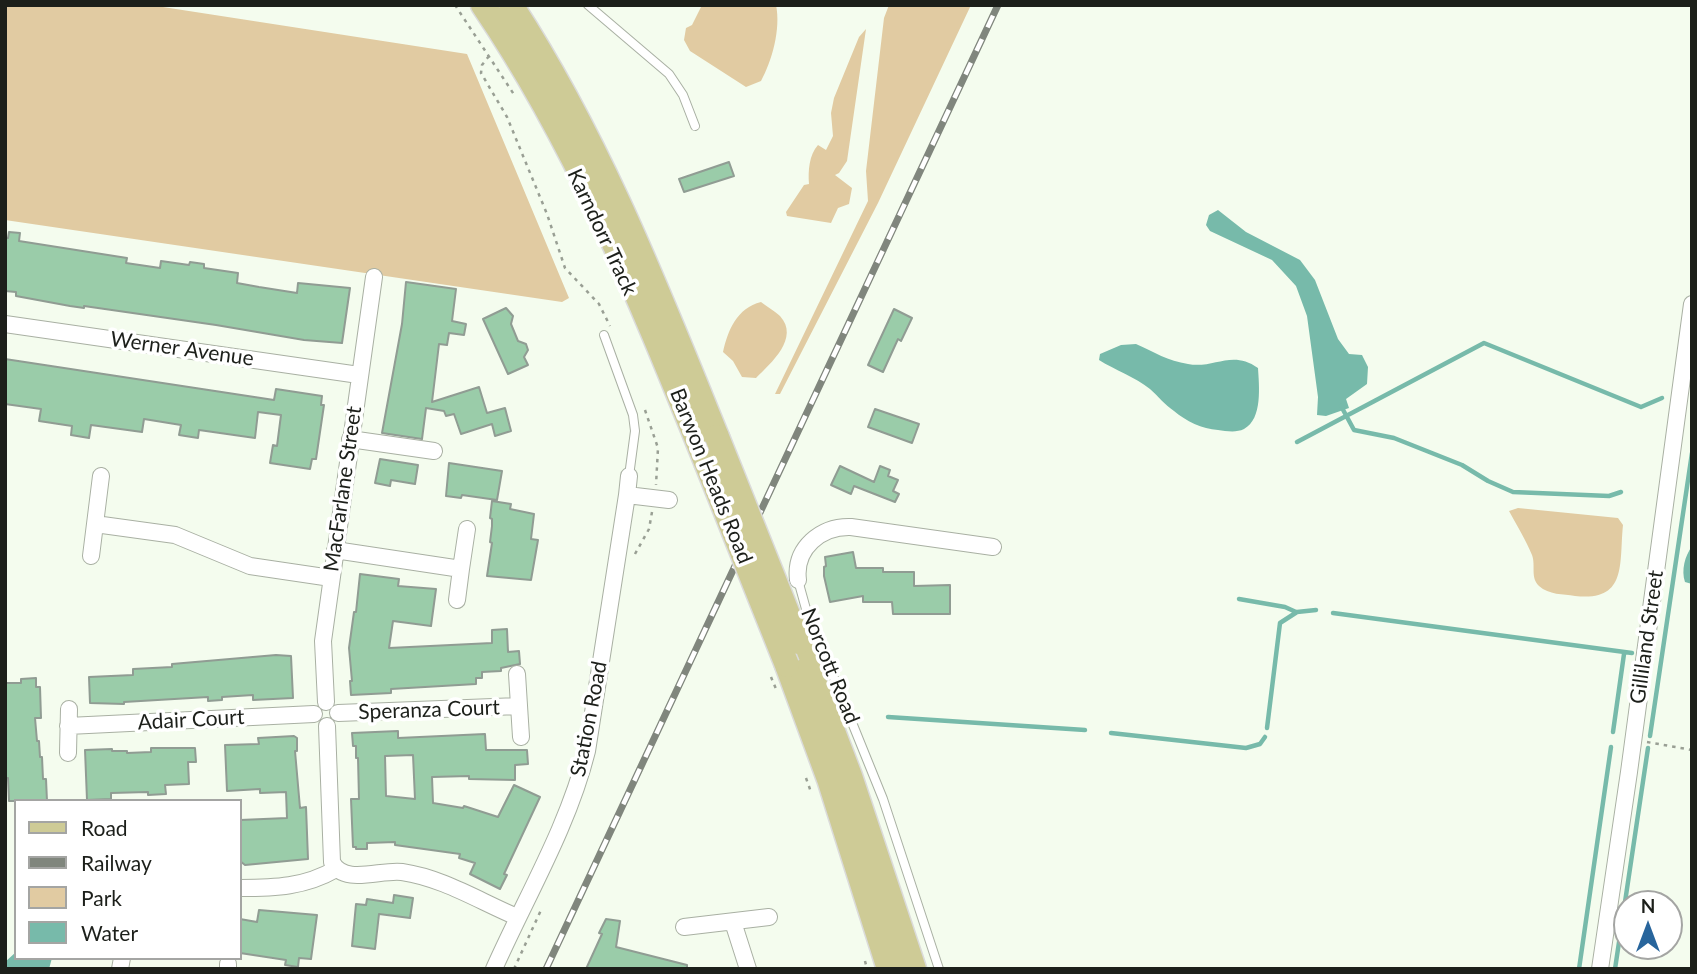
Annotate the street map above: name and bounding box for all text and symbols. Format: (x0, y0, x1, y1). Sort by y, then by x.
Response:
street label: Karndorr Track (562, 165, 642, 299)
street label: Werner Avenue (109, 326, 255, 372)
street label: Barwon Heads Road (664, 385, 758, 567)
street label: MacFarlane Street (319, 405, 367, 573)
street label: Gilliland Street (1625, 569, 1669, 705)
street label: Norcott Road (795, 604, 865, 728)
street label: Station Road (565, 659, 613, 779)
street label: Speranza Court (358, 695, 500, 725)
street label: Adair Court (137, 705, 245, 735)
legend (14, 799, 242, 960)
text: Road (81, 815, 128, 840)
text: Railway (81, 850, 152, 875)
text: Park (81, 885, 122, 910)
north arrow (1613, 890, 1683, 960)
text: N (1641, 894, 1655, 917)
text: Water (81, 920, 138, 945)

